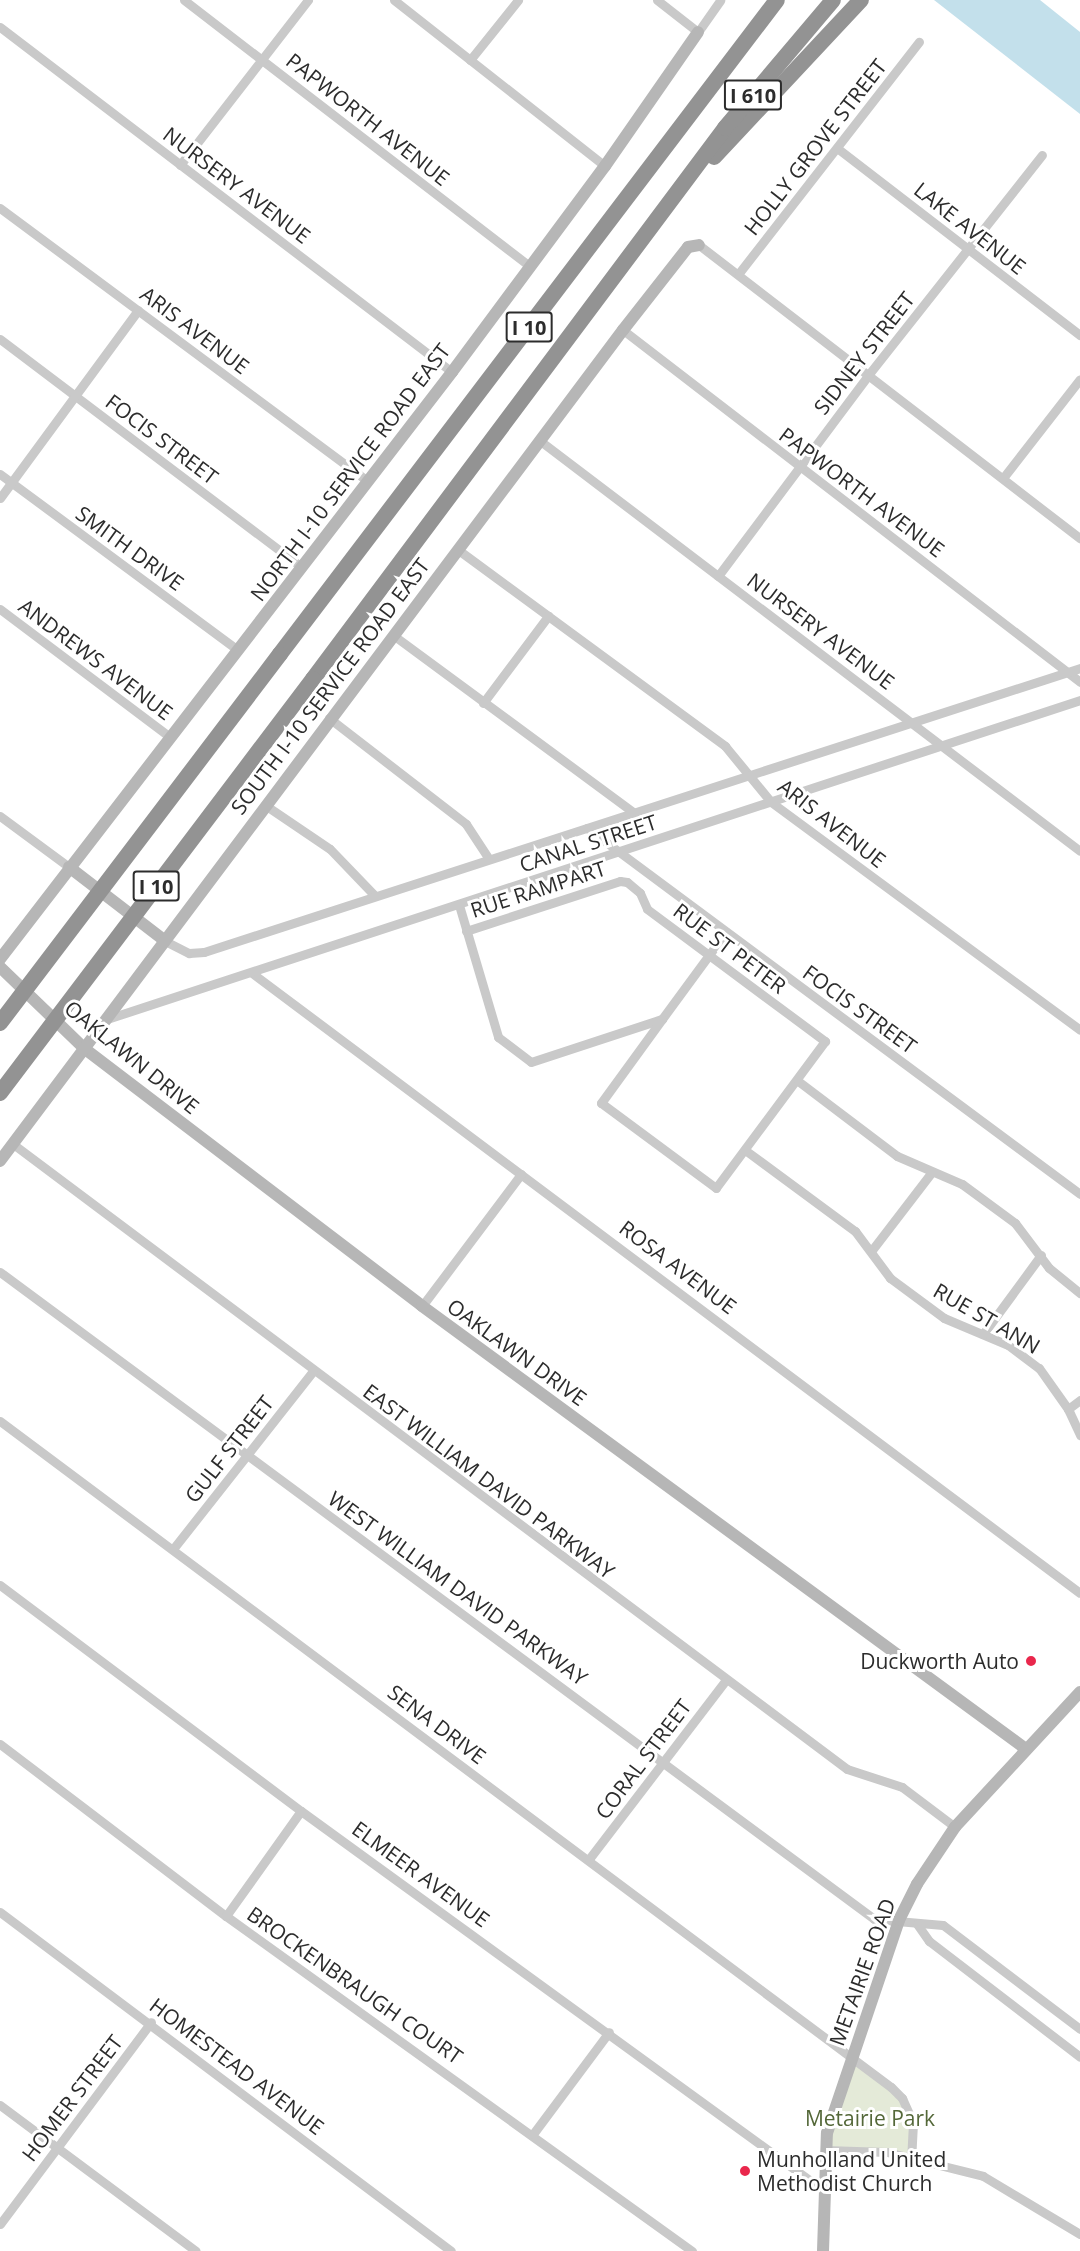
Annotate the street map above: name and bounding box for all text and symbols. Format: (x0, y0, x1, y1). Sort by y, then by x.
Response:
street label: PAPWORTH AVENUE (281, 48, 455, 190)
street label: HOLLY GROVE STREET (739, 54, 891, 240)
road number: I 610 (723, 78, 783, 112)
street label: NURSERY AVENUE (158, 121, 316, 249)
street label: LAKE AVENUE (909, 177, 1031, 279)
street label: ARIS AVENUE (136, 281, 254, 379)
street label: SIDNEY STREET (808, 287, 920, 419)
road number: I 10 (505, 310, 553, 344)
street label: NORTH I-10 SERVICE ROAD EAST (245, 338, 455, 606)
street label: FOCIS STREET (101, 389, 223, 489)
street label: PAPWORTH AVENUE (775, 422, 949, 562)
street label: SMITH DRIVE (71, 500, 189, 596)
street label: SOUTH I-10 SERVICE ROAD EAST (225, 553, 435, 819)
street label: NURSERY AVENUE (742, 567, 900, 695)
street label: ANDREWS AVENUE (14, 593, 178, 725)
street label: ARIS AVENUE (773, 773, 891, 873)
street label: CANAL STREET (516, 809, 660, 877)
street label: RUE RAMPART (467, 855, 609, 923)
road number: I 10 (132, 869, 180, 903)
street label: RUE ST PETER (669, 897, 791, 999)
street label: FOCIS STREET (798, 959, 922, 1059)
street label: OAKLAWN DRIVE (60, 995, 204, 1119)
street label: ROSA AVENUE (615, 1215, 741, 1319)
street label: RUE ST ANN (929, 1277, 1045, 1359)
street label: OAKLAWN DRIVE (443, 1293, 591, 1411)
street label: EAST WILLIAM DAVID PARKWAY (358, 1378, 620, 1584)
street label: GULF STREET (179, 1391, 279, 1507)
street label: WEST WILLIAM DAVID PARKWAY (324, 1486, 592, 1690)
place label: Duckworth Auto (860, 1648, 1019, 1674)
marker: Duckworth Auto (1024, 1654, 1038, 1668)
street label: SENA DRIVE (383, 1679, 491, 1769)
street label: CORAL STREET (590, 1694, 696, 1824)
street label: ELMEER AVENUE (347, 1816, 495, 1932)
street label: METAIRIE ROAD (824, 1895, 900, 2049)
street label: BROCKENBRAUGH COURT (242, 1901, 468, 2069)
street label: HOMESTEAD AVENUE (145, 1992, 329, 2140)
street label: HOMER STREET (16, 2030, 128, 2166)
park label: Metairie Park (805, 2105, 935, 2131)
place label: Munholland United Methodist Church (757, 2146, 946, 2196)
marker: Munholland United Methodist Church (738, 2164, 752, 2178)

